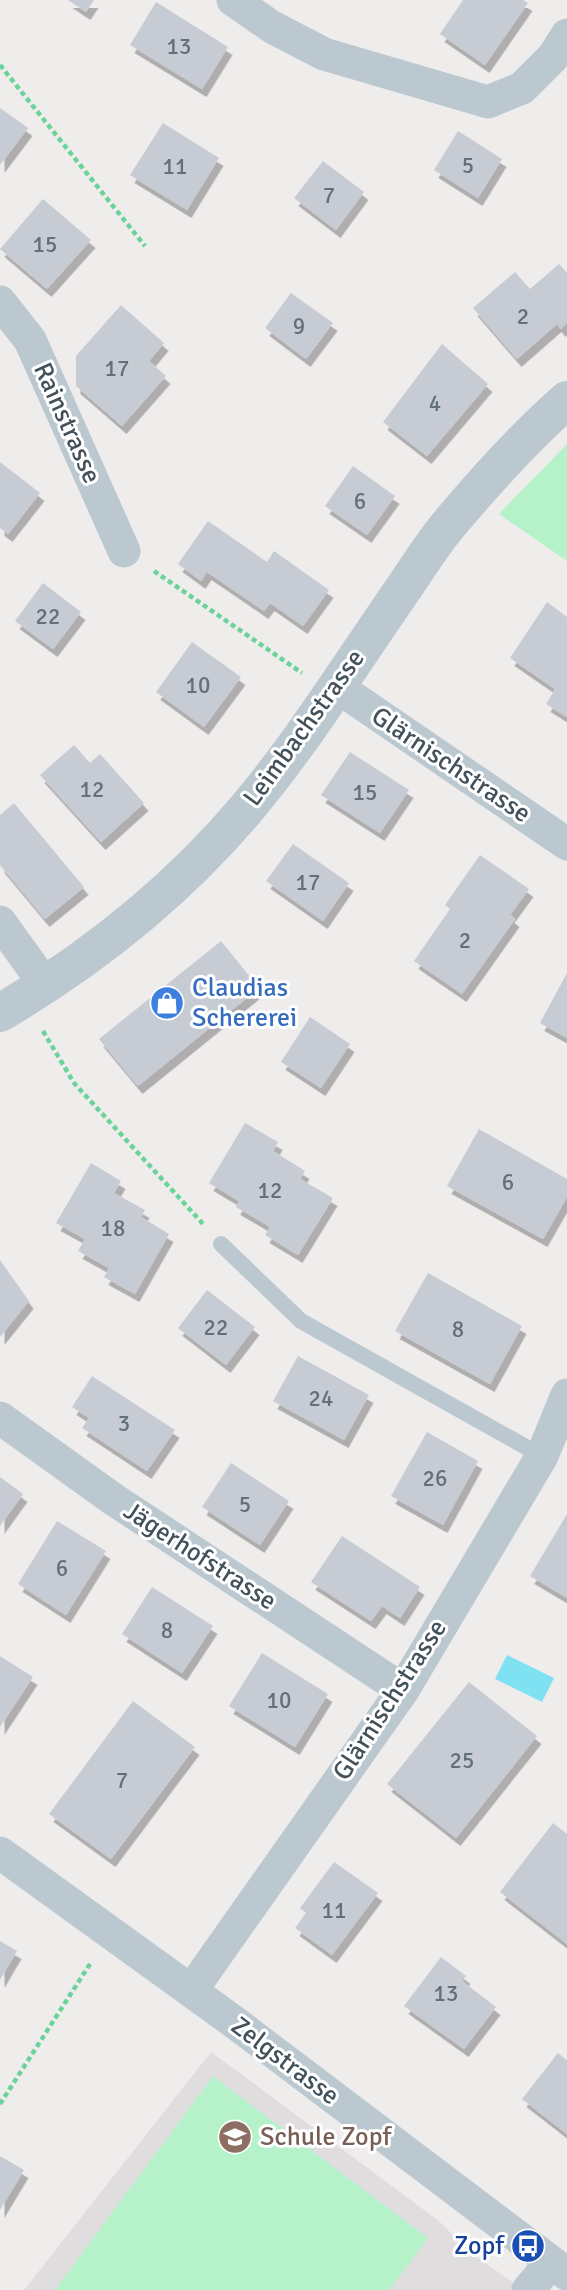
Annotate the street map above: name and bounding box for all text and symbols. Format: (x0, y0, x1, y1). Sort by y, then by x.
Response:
house number: 13 (167, 32, 191, 61)
house number: 5 (462, 151, 474, 180)
house number: 11 (163, 152, 187, 181)
house number: 7 (323, 181, 335, 210)
house number: 15 (33, 230, 57, 259)
house number: 2 (517, 302, 529, 331)
house number: 9 (293, 312, 305, 341)
house number: 17 (105, 354, 129, 383)
street label: Rainstrasse (26, 358, 108, 488)
house number: 4 (429, 389, 441, 418)
house number: 6 (354, 487, 366, 516)
house number: 22 (36, 602, 60, 631)
street label: Leimbachstrasse (236, 643, 372, 813)
house number: 10 (186, 671, 210, 700)
street label: Glärnischstrasse (365, 700, 537, 830)
house number: 12 (80, 775, 104, 804)
house number: 15 (353, 778, 377, 807)
house number: 17 (296, 868, 320, 897)
house number: 2 (459, 926, 471, 955)
place label: Claudias Schererei (192, 972, 297, 1034)
shop icon: Claudias Schererei (148, 984, 186, 1022)
house number: 6 (502, 1168, 514, 1197)
house number: 12 (258, 1176, 282, 1205)
house number: 18 (101, 1214, 125, 1243)
house number: 22 (204, 1313, 228, 1342)
house number: 8 (452, 1315, 464, 1344)
house number: 24 (309, 1384, 333, 1413)
house number: 3 (118, 1409, 130, 1438)
house number: 26 (423, 1464, 447, 1493)
house number: 5 (239, 1490, 251, 1519)
street label: Jägerhofstrasse (118, 1495, 282, 1617)
house number: 6 (56, 1554, 68, 1583)
street label: Glärnischstrasse (326, 1614, 454, 1786)
house number: 8 (161, 1616, 173, 1645)
house number: 10 (267, 1686, 291, 1715)
house number: 25 (450, 1746, 474, 1775)
house number: 7 (116, 1766, 128, 1795)
house number: 11 (322, 1896, 346, 1925)
house number: 13 (434, 1979, 458, 2008)
street label: Zelgstrasse (225, 2010, 345, 2112)
school or university icon: Schule Zopf (216, 2118, 254, 2156)
place label: Schule Zopf (260, 2121, 392, 2153)
bus stop icon: Zopf (509, 2227, 547, 2265)
place label: Zopf (454, 2230, 505, 2262)

